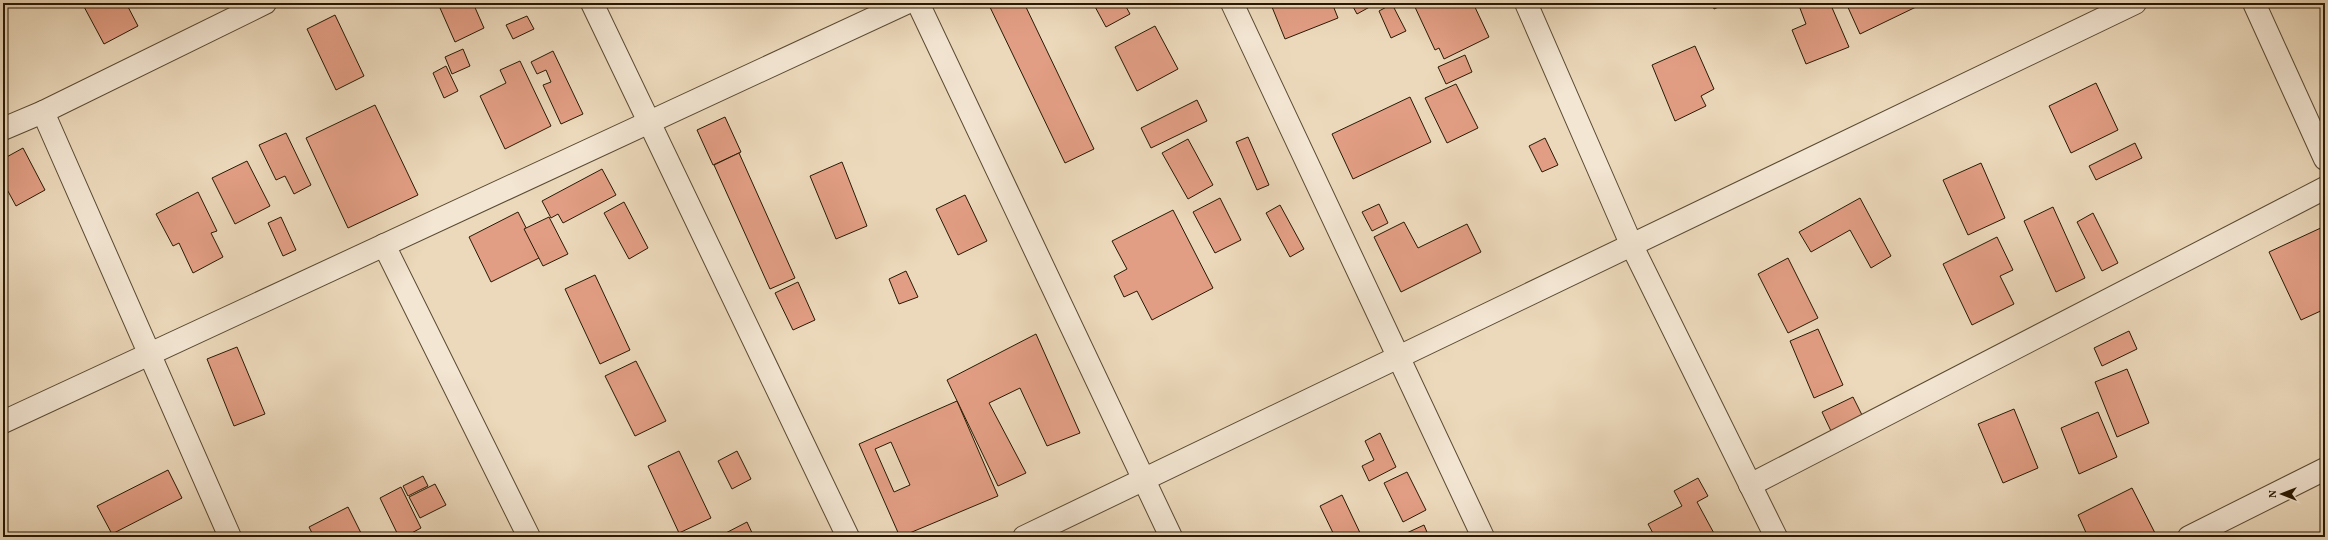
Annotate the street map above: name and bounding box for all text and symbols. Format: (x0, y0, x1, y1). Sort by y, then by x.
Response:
north arrow (2262, 474, 2302, 514)
text: N (2266, 490, 2281, 498)

